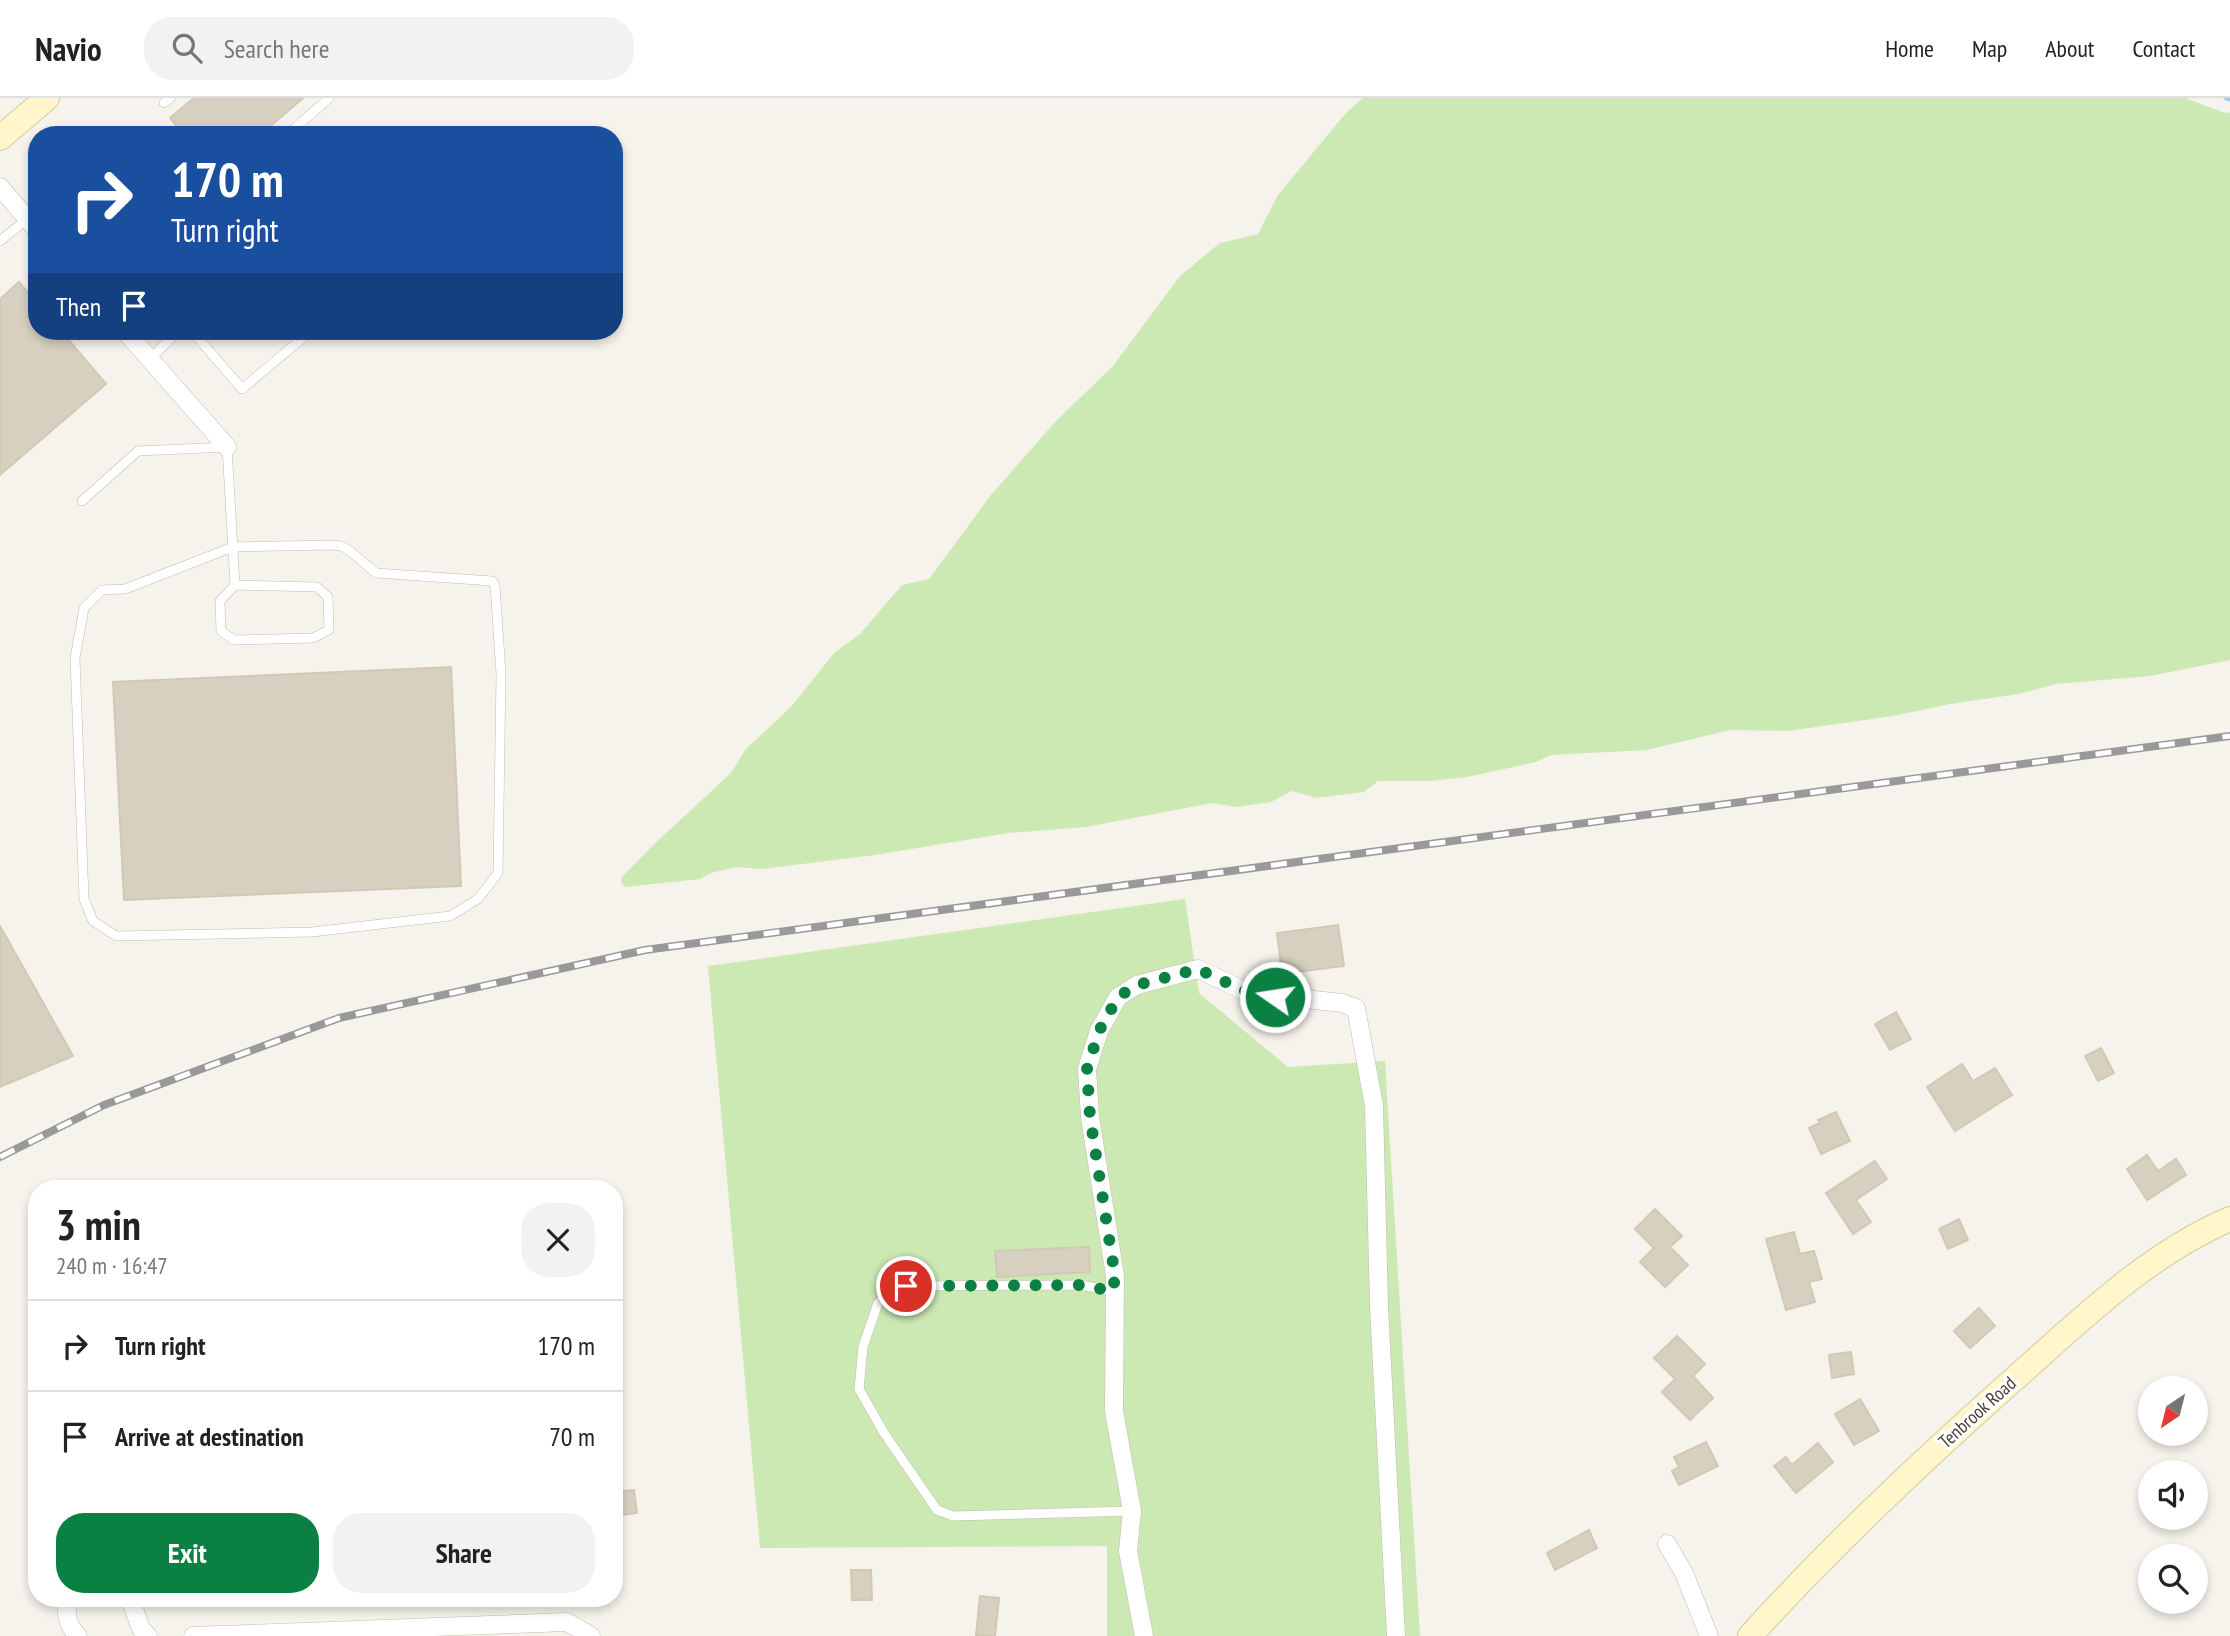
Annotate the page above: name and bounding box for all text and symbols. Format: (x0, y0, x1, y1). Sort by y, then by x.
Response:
search box (144, 17, 634, 80)
text: Navio (35, 27, 102, 70)
icon: search (168, 29, 206, 67)
text: Search here (224, 32, 329, 65)
text: Home (1885, 33, 1934, 64)
text: Map (1972, 33, 2007, 64)
text: About (2045, 33, 2094, 64)
text: Contact (2132, 33, 2195, 64)
text: 170 m (171, 147, 284, 211)
icon: right (56, 154, 147, 245)
text: Turn right (171, 209, 279, 251)
icon: arrive (115, 287, 153, 325)
text: Then (56, 290, 101, 323)
position arrow (1238, 960, 1312, 1034)
text: 3 min (56, 1197, 141, 1252)
button: close (521, 1203, 595, 1277)
text: 240 m · 16:47 (56, 1251, 168, 1280)
pin (876, 1256, 936, 1316)
icon: arrive (887, 1267, 925, 1305)
icon: right (56, 1327, 94, 1365)
text: Turn right (115, 1329, 206, 1362)
text: 170 m (537, 1329, 595, 1362)
street label: Tenbrook Road (1933, 1371, 2021, 1453)
north arrow (2138, 1376, 2208, 1446)
map controls (2138, 1376, 2208, 1614)
icon: arrive (56, 1418, 94, 1456)
text: Arrive at destination (115, 1420, 304, 1453)
text: 70 m (549, 1420, 595, 1453)
button: sound (2138, 1460, 2208, 1530)
button: Exit (56, 1513, 319, 1593)
button: Share (333, 1513, 595, 1593)
button: search (2138, 1544, 2208, 1614)

